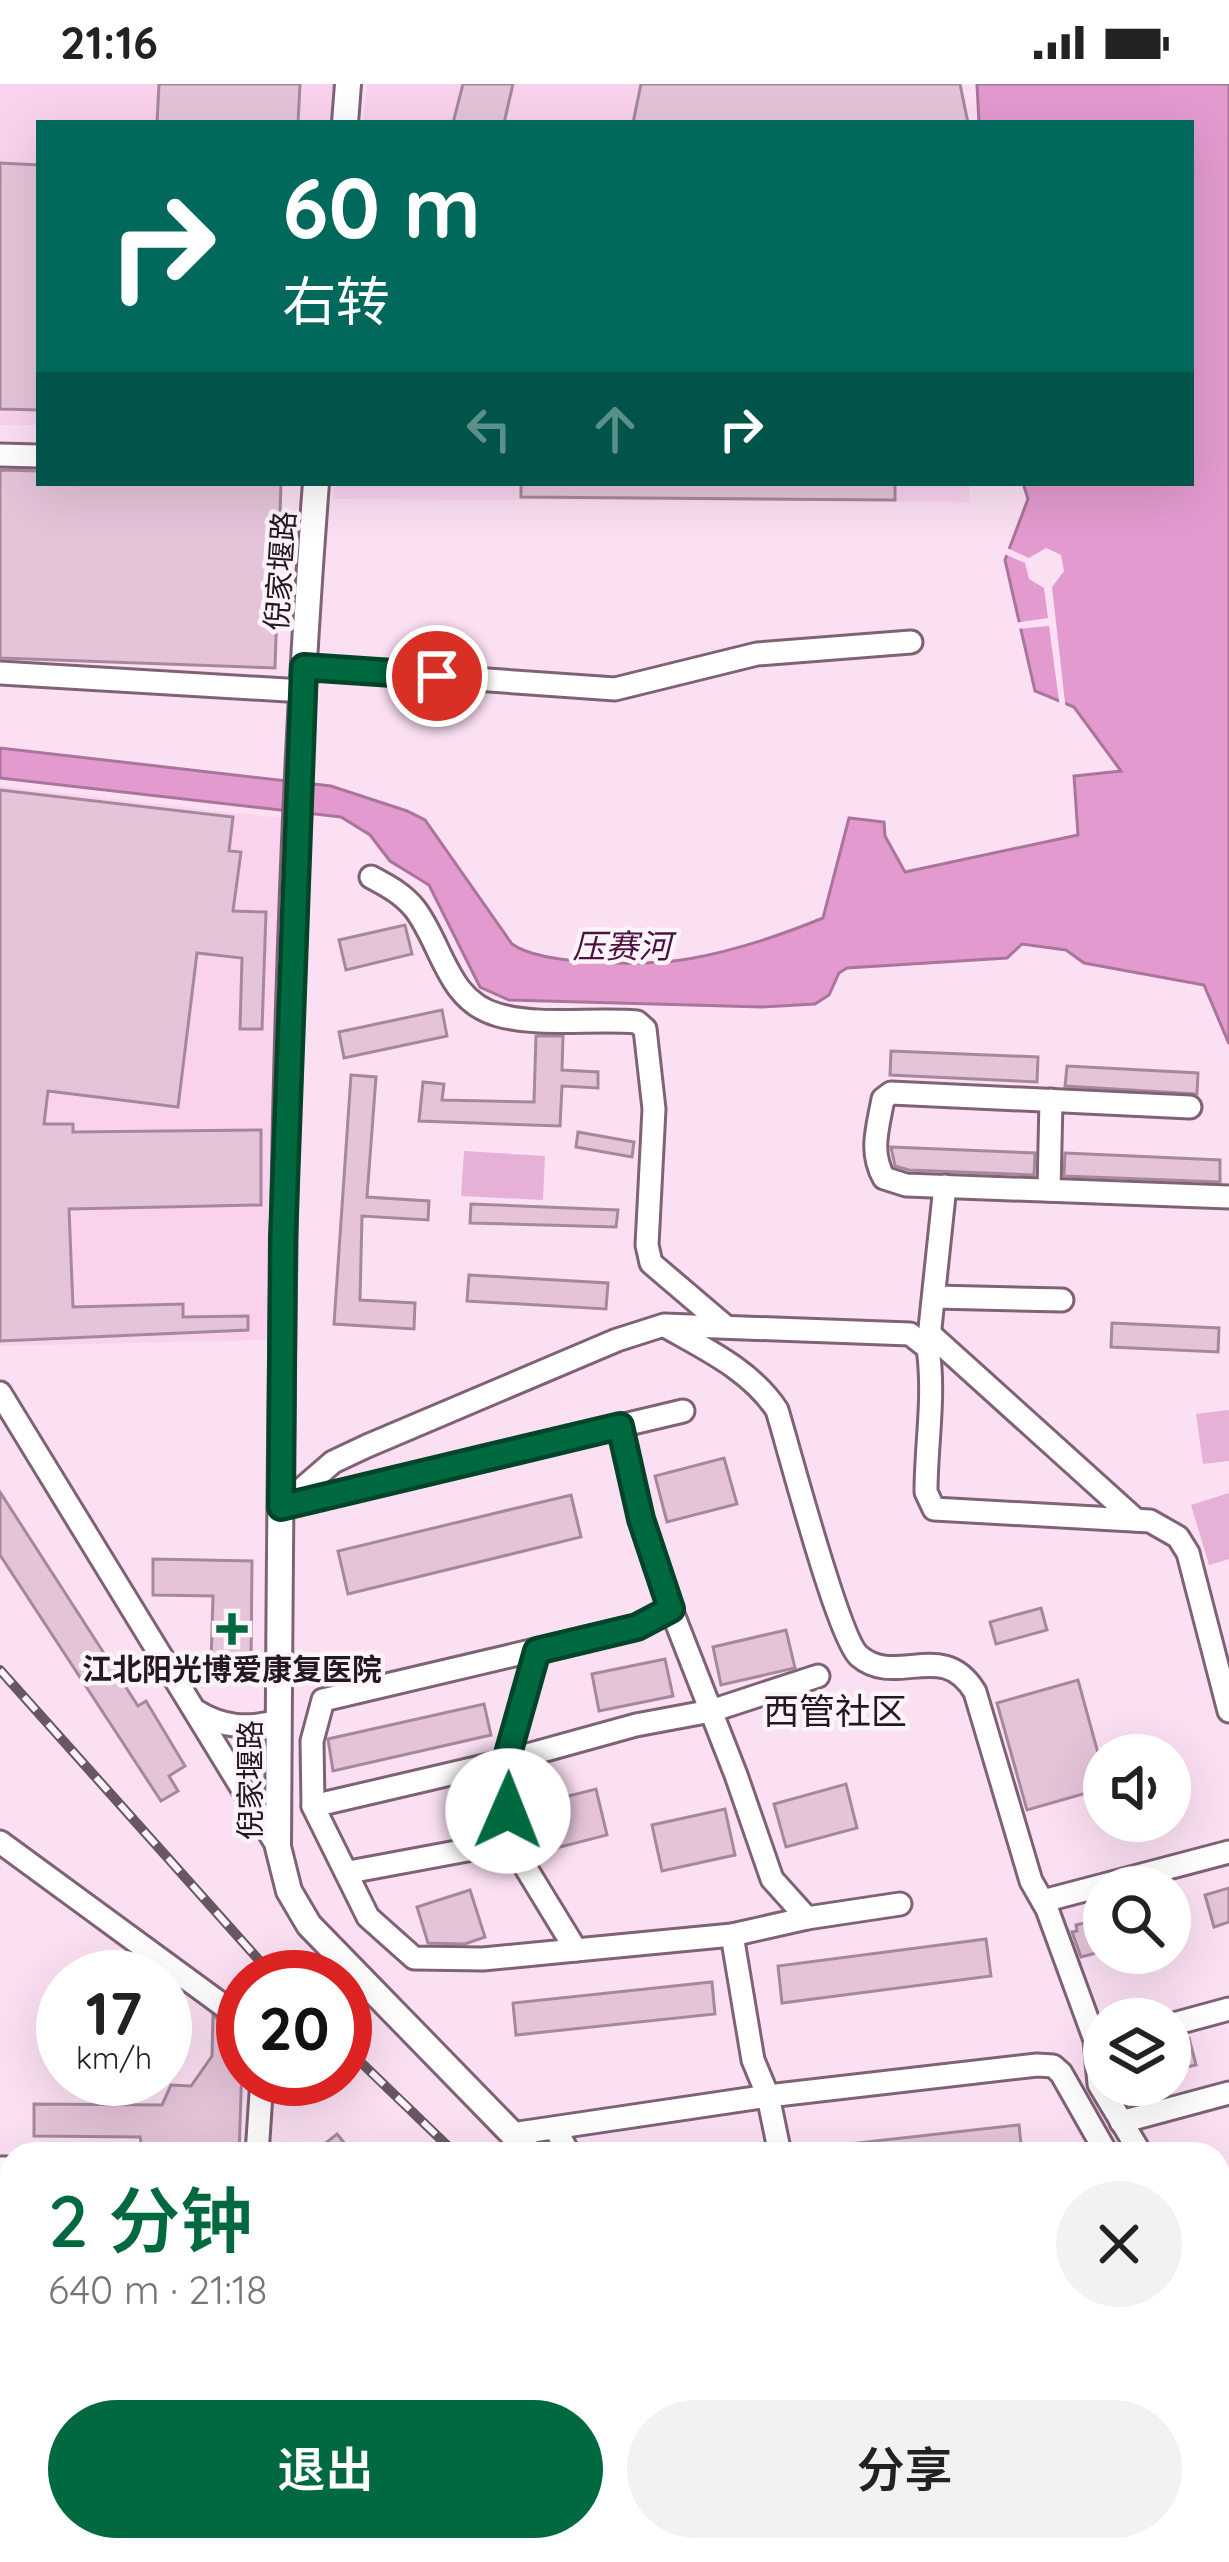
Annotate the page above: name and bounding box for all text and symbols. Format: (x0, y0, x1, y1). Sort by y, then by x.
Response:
text: 21:16 (60, 14, 158, 70)
text: 60 m (282, 154, 481, 259)
icon: right (84, 168, 240, 324)
text: 右转 (282, 267, 390, 335)
icon: left (456, 396, 522, 462)
icon: ahead (582, 396, 648, 462)
icon: right (708, 396, 774, 462)
street label: 倪家堰路 (257, 510, 303, 632)
pin (386, 625, 488, 727)
icon: arrive (404, 643, 470, 709)
water label: 压赛河 (573, 925, 678, 966)
marker: 江北阳光博爱康复医院 (216, 1613, 248, 1645)
place label: 江北阳光博爱康复医院 (82, 1650, 382, 1688)
district label: 西管社区 (763, 1688, 907, 1733)
street label: 倪家堰路 (231, 1720, 269, 1840)
map controls (1083, 1734, 1191, 2106)
button: sound (1083, 1734, 1191, 1842)
position arrow (445, 1748, 571, 1874)
button: search (1083, 1866, 1191, 1974)
speed limit sign: 20 (216, 1950, 372, 2106)
text: 17 (86, 1975, 142, 2050)
button: layers (1083, 1998, 1191, 2106)
text: km/h (76, 2039, 152, 2077)
text: 2 分钟 (48, 2175, 253, 2265)
button: close (1056, 2181, 1182, 2307)
text: 640 m · 21:18 (48, 2265, 267, 2314)
button: 退出 (48, 2400, 603, 2538)
button: 分享 (627, 2400, 1182, 2538)

